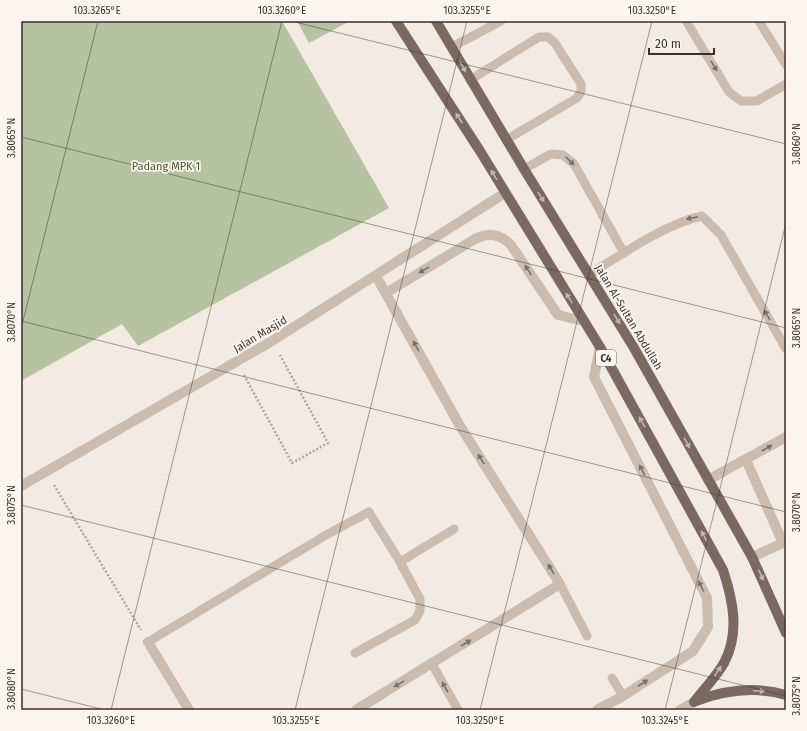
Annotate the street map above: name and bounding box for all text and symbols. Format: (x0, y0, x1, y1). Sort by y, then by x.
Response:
text: 103.3265°E (73, 5, 121, 17)
text: 103.3260°E (258, 5, 306, 17)
text: 103.3255°E (443, 5, 491, 17)
text: 103.3250°E (628, 5, 676, 17)
scale bar (649, 30, 714, 56)
text: 20 m (655, 37, 681, 51)
one-way arrow (710, 60, 717, 72)
one-way arrow (459, 61, 466, 73)
one-way arrow (455, 112, 462, 124)
text: 3.8065°N (6, 118, 18, 158)
text: 3.8060°N (791, 123, 803, 165)
one-way arrow (565, 156, 575, 166)
park label: Padang MPK 1 (132, 160, 200, 173)
one-way arrow (491, 169, 498, 181)
one-way arrow (537, 192, 545, 202)
one-way arrow (686, 215, 698, 221)
street label: Jalan Al-Sultan Abdullah (592, 262, 665, 372)
one-way arrow (524, 265, 532, 275)
one-way arrow (418, 266, 430, 273)
one-way arrow (565, 293, 573, 303)
text: 3.8070°N (6, 302, 18, 342)
text: 3.8065°N (791, 308, 803, 348)
one-way arrow (763, 309, 770, 321)
street label: Jalan Masjid (231, 313, 289, 355)
one-way arrow (613, 313, 620, 325)
one-way arrow (413, 340, 420, 352)
road number: C4 (596, 350, 616, 366)
one-way arrow (638, 416, 645, 428)
one-way arrow (683, 437, 690, 449)
one-way arrow (761, 445, 773, 452)
one-way arrow (477, 454, 485, 464)
one-way arrow (639, 465, 645, 476)
text: 3.8075°N (6, 485, 18, 525)
text: 3.8070°N (791, 492, 803, 532)
one-way arrow (701, 530, 708, 542)
one-way arrow (547, 563, 554, 575)
one-way arrow (758, 570, 764, 582)
one-way arrow (697, 581, 704, 592)
one-way arrow (461, 639, 471, 647)
one-way arrow (714, 666, 722, 677)
text: 3.8080°N (6, 668, 18, 710)
text: 3.8075°N (791, 676, 803, 716)
one-way arrow (394, 680, 404, 688)
one-way arrow (637, 680, 649, 687)
one-way arrow (442, 681, 448, 693)
one-way arrow (753, 687, 765, 694)
text: 103.3260°E (87, 715, 135, 727)
text: 103.3255°E (272, 715, 320, 727)
text: 103.3250°E (456, 715, 504, 727)
text: 103.3245°E (641, 715, 689, 727)

